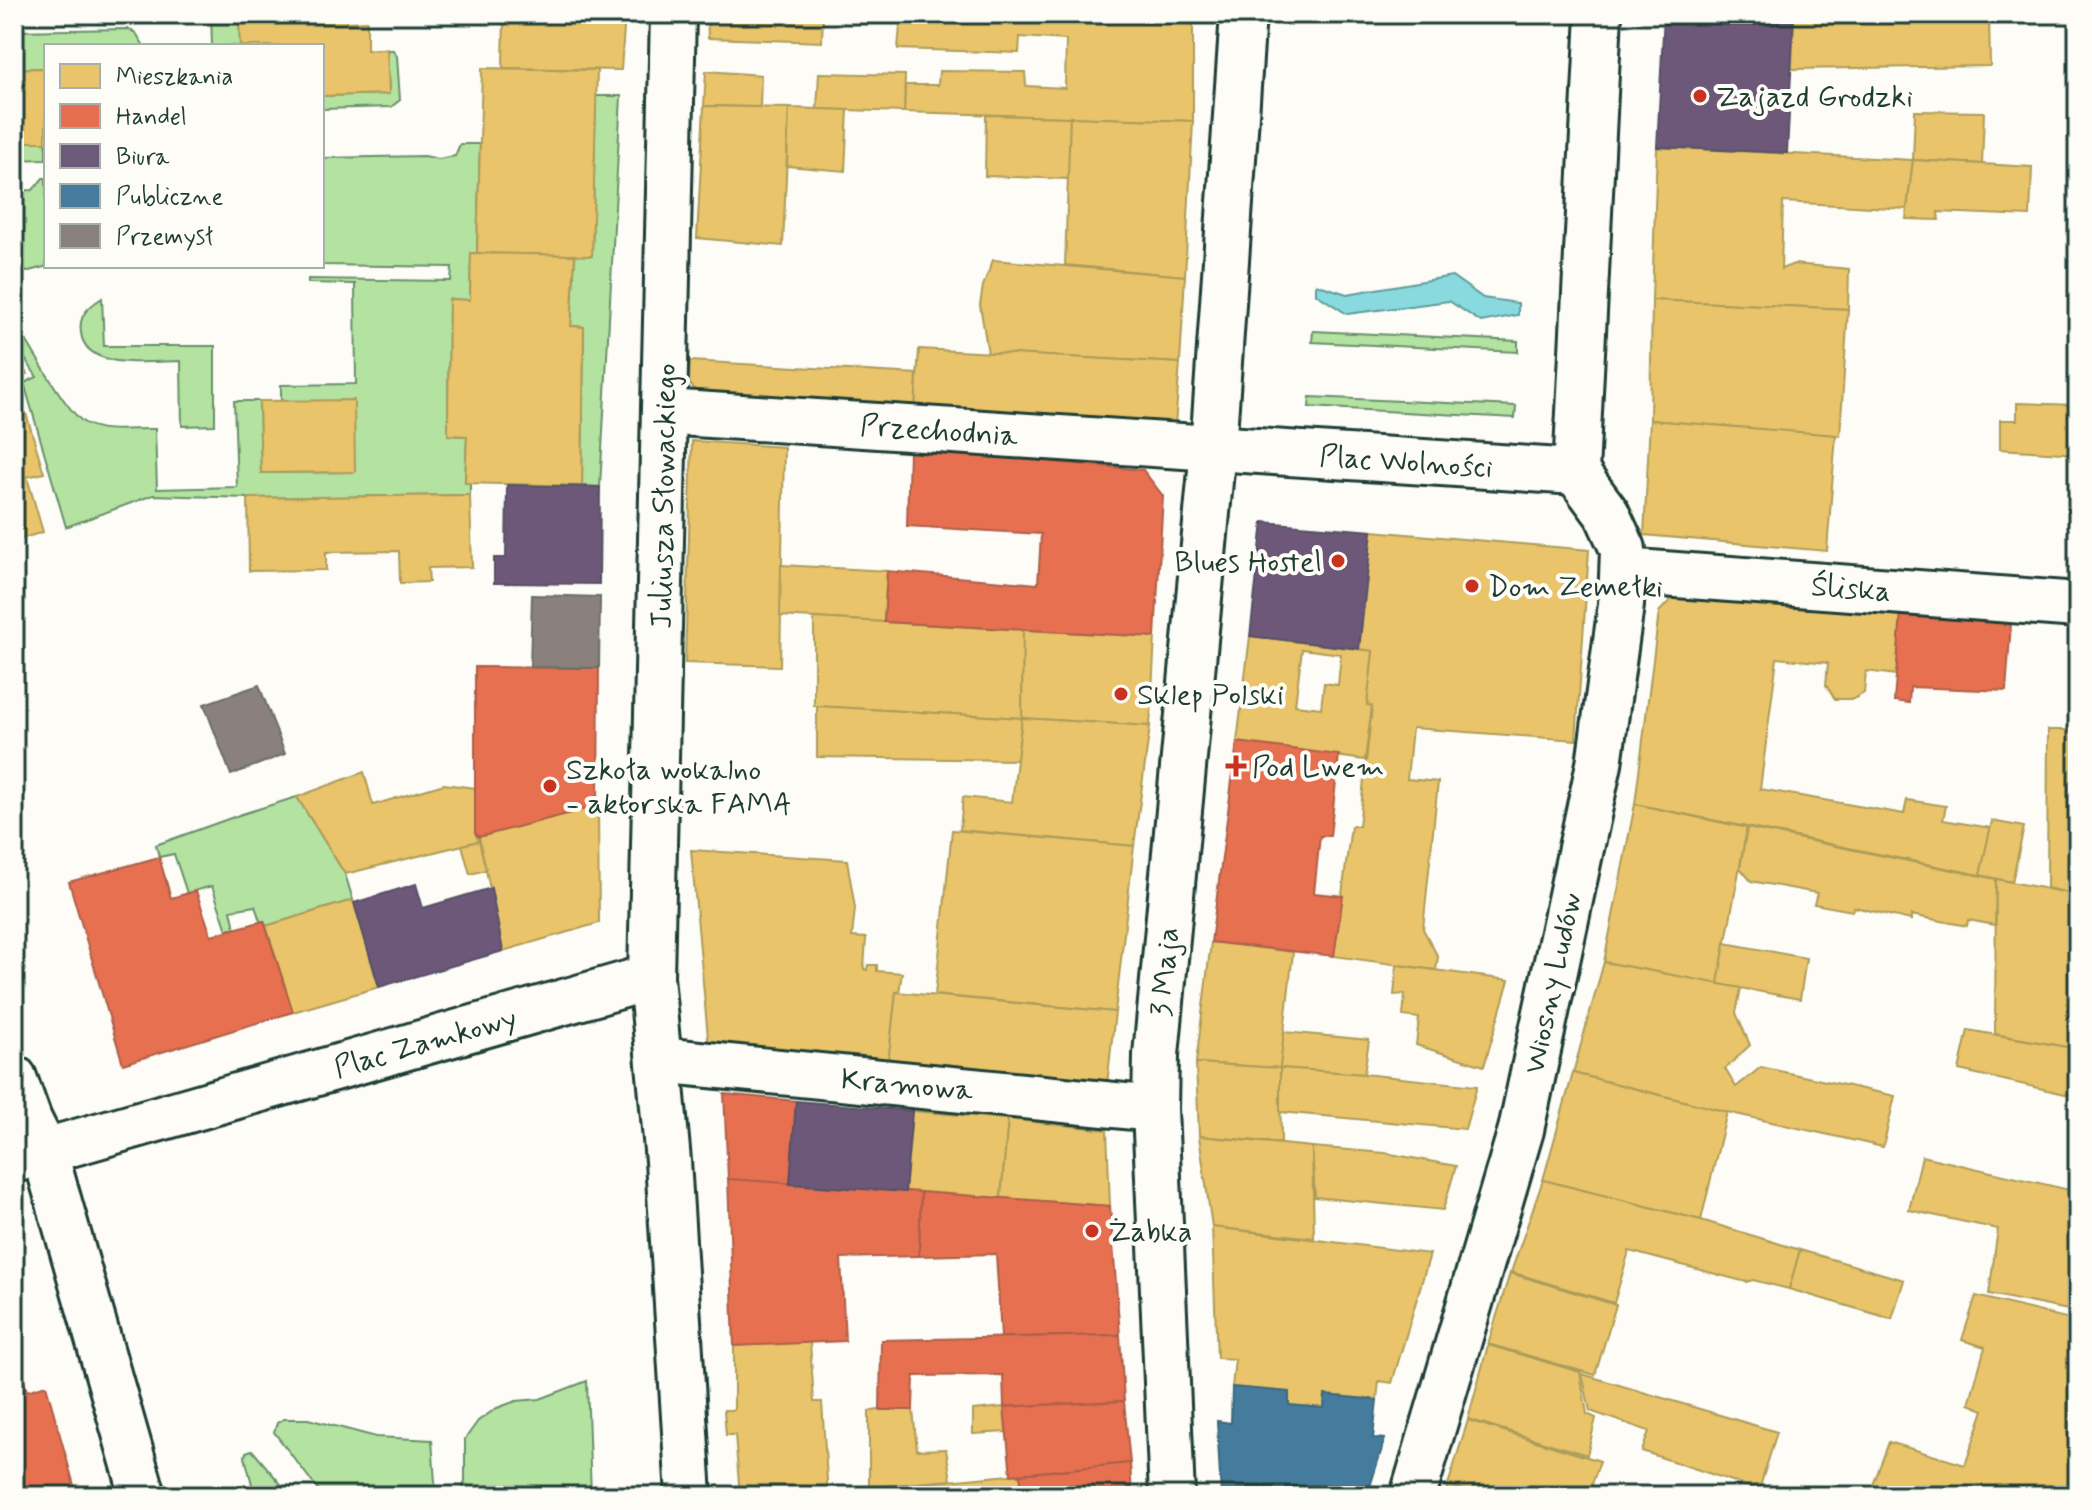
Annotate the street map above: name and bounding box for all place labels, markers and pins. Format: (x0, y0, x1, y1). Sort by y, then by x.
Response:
place label: Zajazd Grodzki (1716, 78, 1913, 117)
marker: Zajazd Grodzki (1691, 87, 1709, 105)
place label: Blues Hostel (1175, 543, 1322, 582)
marker: Blues Hostel (1329, 552, 1347, 570)
place label: Dom Zemełki (1488, 568, 1663, 607)
marker: Dom Zemełki (1463, 577, 1481, 595)
place label: Sklep Polski (1137, 676, 1284, 715)
marker: Sklep Polski (1112, 685, 1130, 703)
place label: Pod Lwem (1252, 748, 1384, 787)
place label: Szkoła wokalno - aktorska FAMA (566, 751, 792, 824)
marker: Pod Lwem (1227, 757, 1245, 775)
marker: Szkoła wokalno - aktorska FAMA (541, 777, 559, 795)
place label: Żabka (1108, 1213, 1192, 1252)
marker: Żabka (1083, 1222, 1101, 1240)

